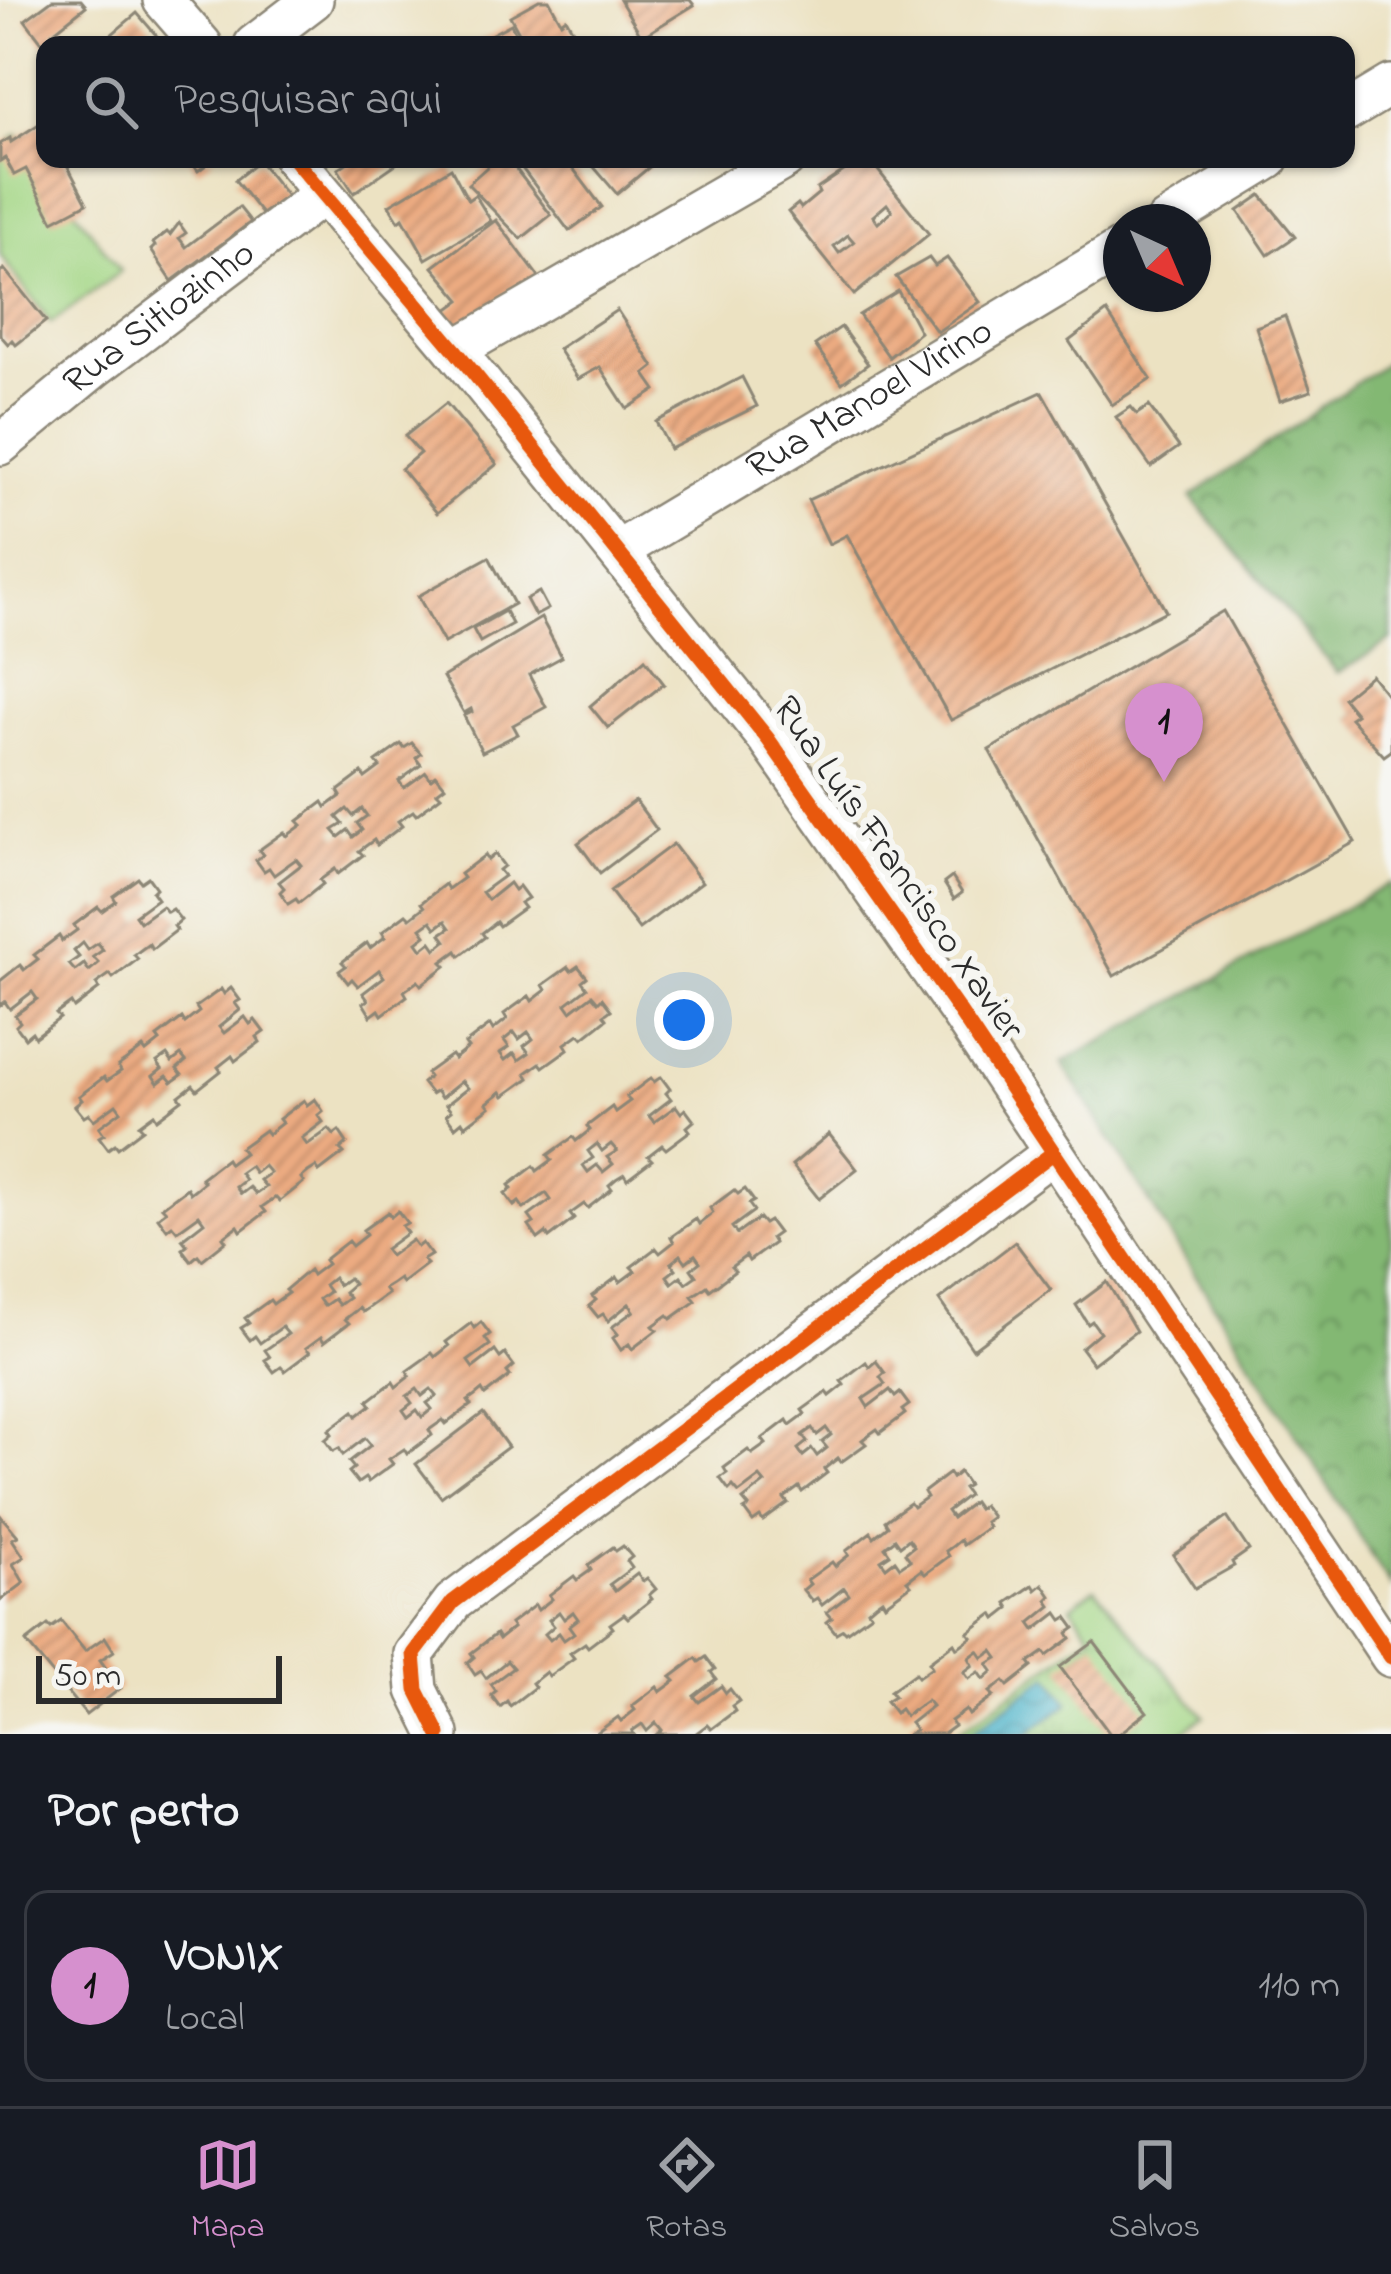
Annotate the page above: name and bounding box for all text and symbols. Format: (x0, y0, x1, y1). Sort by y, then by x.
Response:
search box (36, 36, 1355, 168)
icon: search (78, 69, 144, 135)
text: Pesquisar aqui (174, 69, 442, 135)
north arrow (1103, 204, 1211, 312)
street label: Rua Sitiozinho (51, 226, 268, 410)
street label: Rua Manoel Virino (736, 304, 1004, 496)
pin: 1 (1125, 683, 1203, 782)
street label: Rua Luís Francisco Xavier (756, 685, 1038, 1054)
your location (654, 990, 714, 1050)
scale bar (36, 1650, 282, 1703)
text: 50 m (54, 1653, 121, 1701)
text: Por perto (48, 1775, 240, 1850)
text: VONIX (165, 1925, 283, 1991)
text: 1 (84, 1958, 96, 2015)
text: 110 m (1258, 1958, 1340, 2015)
text: Local (165, 1991, 245, 2048)
tab: Mapa (191, 2132, 264, 2252)
tab: Rotas (646, 2132, 727, 2252)
tab: Salvos (1109, 2132, 1200, 2252)

